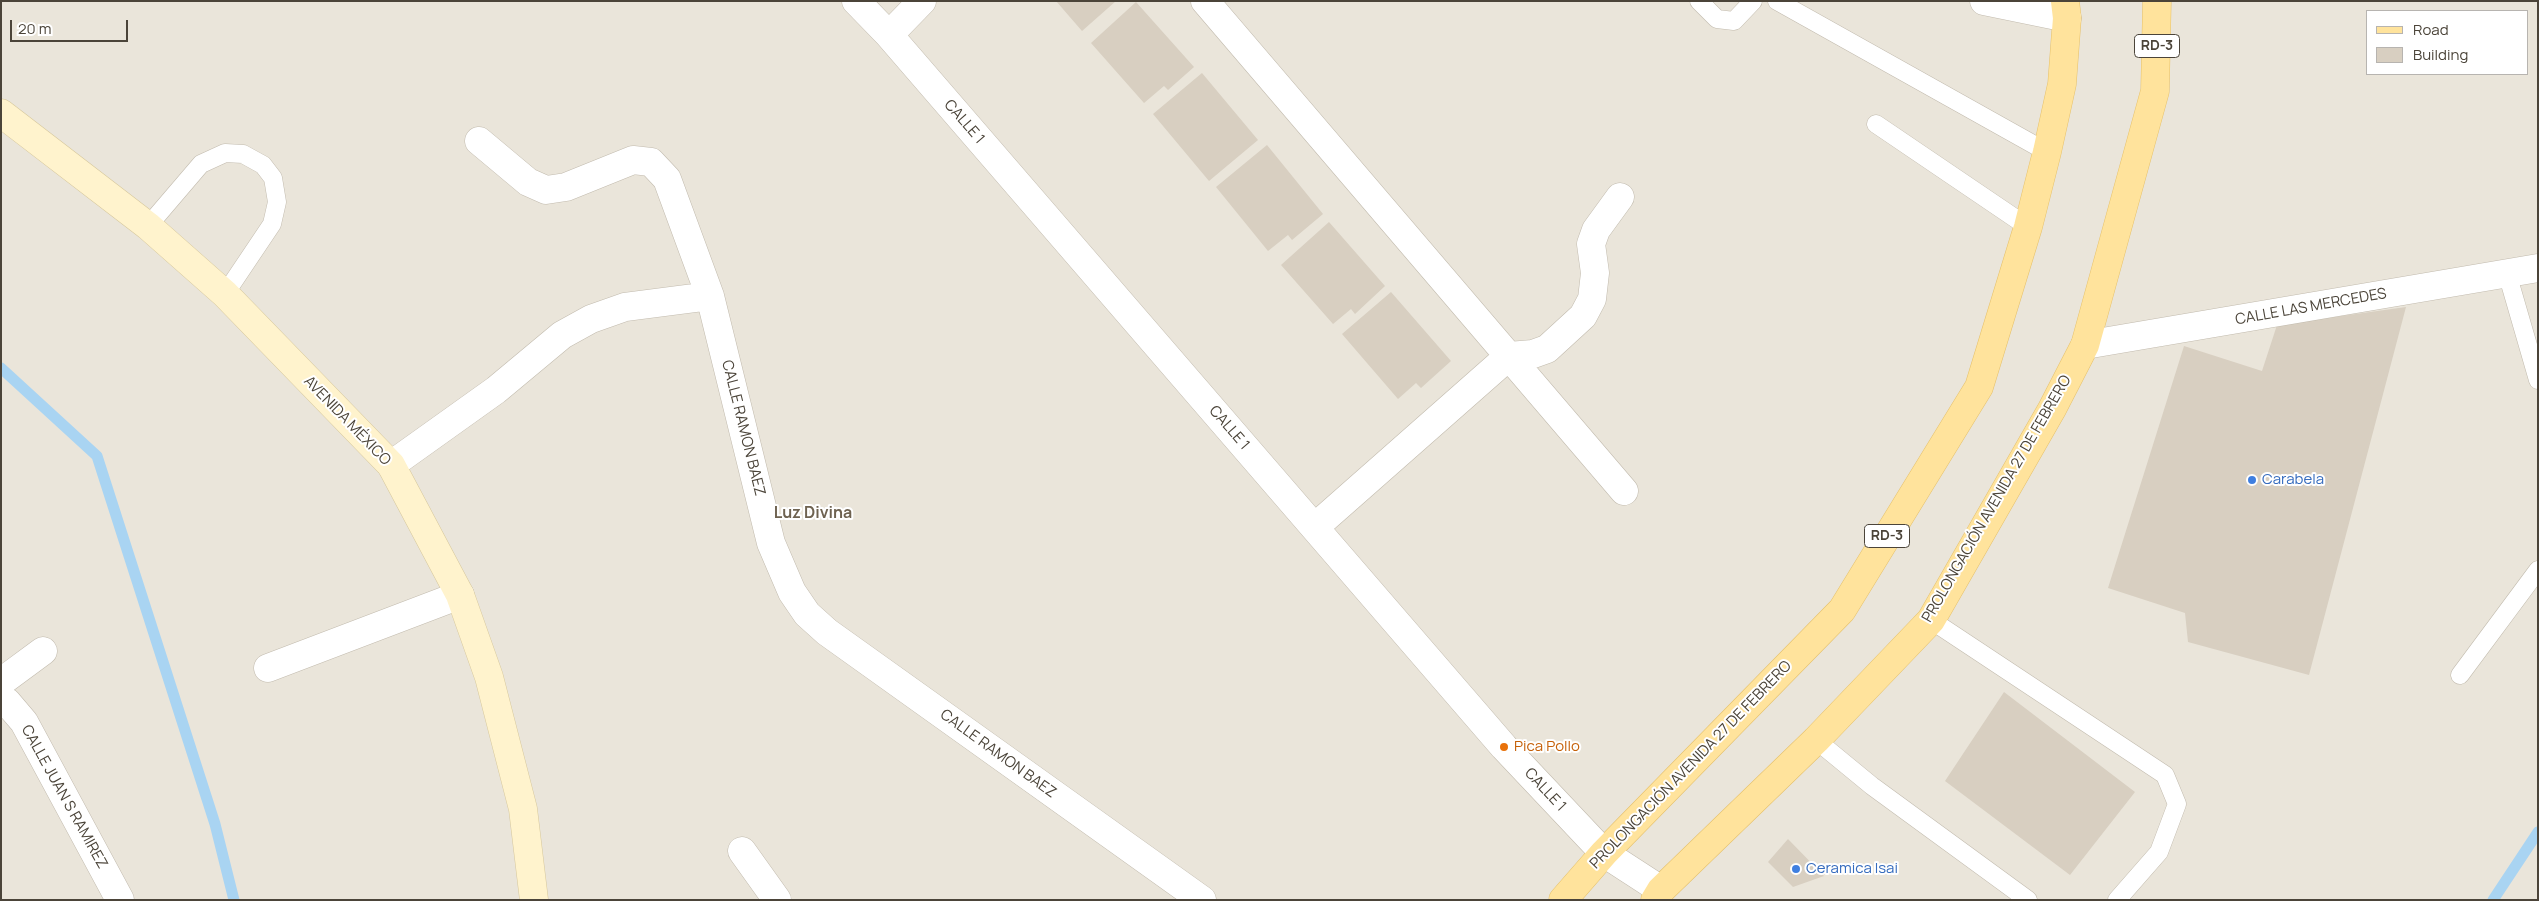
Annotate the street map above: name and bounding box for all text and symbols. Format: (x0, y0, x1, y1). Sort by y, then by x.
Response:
scale bar (12, 10, 130, 42)
legend (2366, 10, 2529, 75)
text: 20 m (18, 18, 51, 39)
text: Road (2413, 19, 2449, 40)
road number: RD-3 (2134, 34, 2180, 58)
text: Building (2413, 44, 2468, 65)
street label: CALLE 1 (940, 96, 988, 148)
street label: CALLE LAS MERCEDES (2234, 285, 2388, 329)
street label: CALLE RAMON BAEZ (717, 358, 769, 498)
street label: PROLONGACIÓN AVENIDA 27 DE FEBRERO (1919, 372, 2075, 626)
street label: AVENIDA MÉXICO (300, 373, 394, 469)
street label: CALLE 1 (1205, 402, 1253, 454)
place label: Carabela (2262, 471, 2324, 489)
marker: Carabela (2246, 474, 2258, 486)
district label: Luz Divina (774, 504, 852, 524)
road number: RD-3 (1864, 524, 1910, 548)
street label: PROLONGACIÓN AVENIDA 27 DE FEBRERO (1587, 657, 1795, 873)
street label: CALLE RAMON BAEZ (937, 706, 1059, 802)
street label: CALLE JUAN S RAMIREZ (17, 722, 111, 872)
place label: Pica Pollo (1514, 738, 1580, 756)
marker: Pica Pollo (1498, 741, 1510, 753)
street label: CALLE 1 (1520, 765, 1570, 815)
place label: Ceramica Isai (1806, 860, 1898, 878)
marker: Ceramica Isai (1790, 863, 1802, 875)

